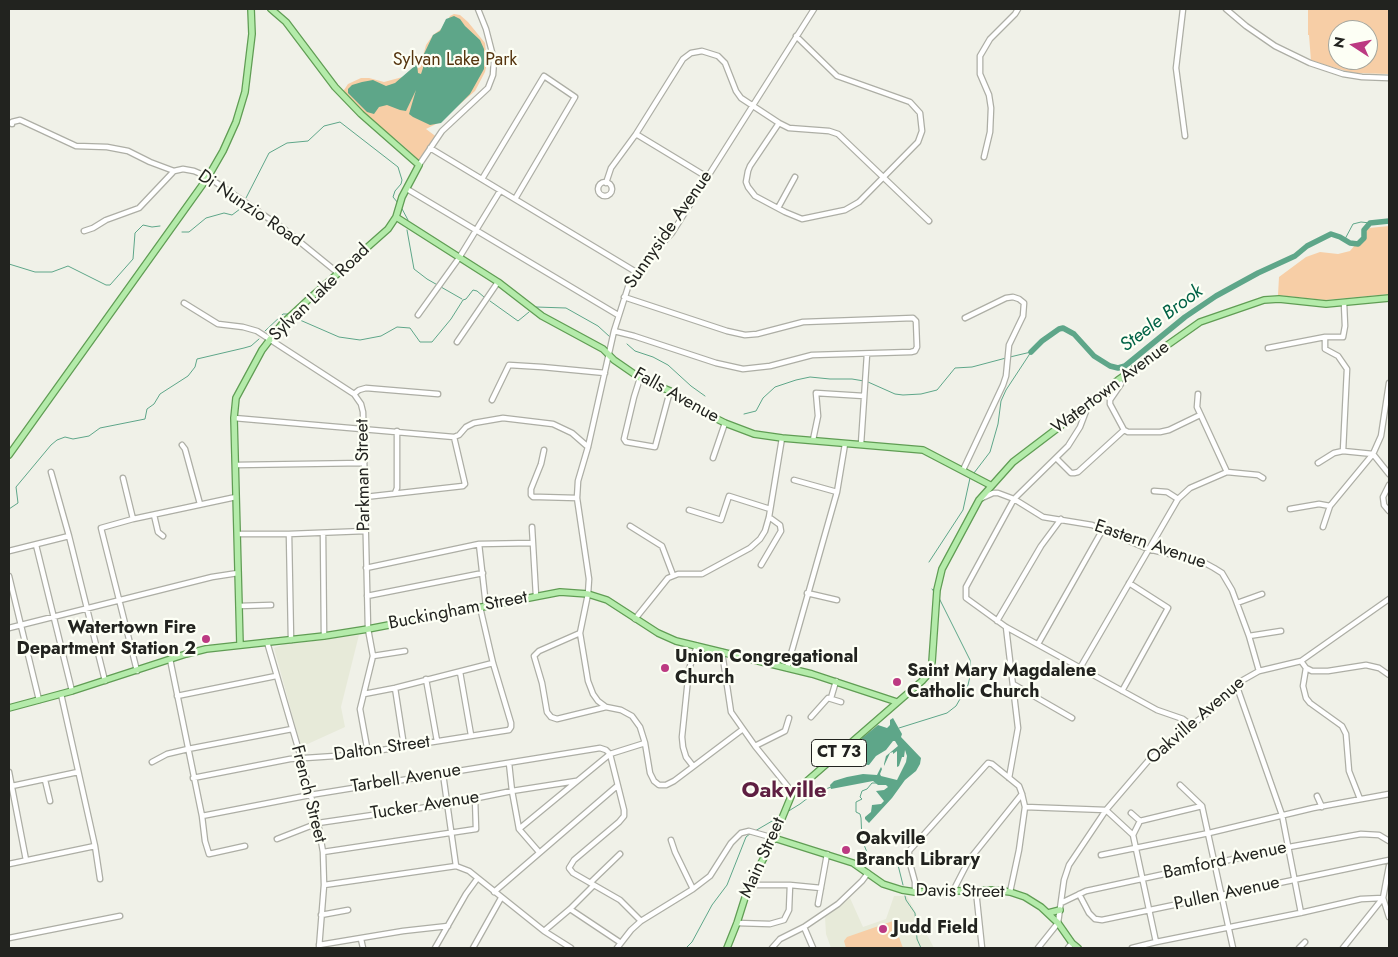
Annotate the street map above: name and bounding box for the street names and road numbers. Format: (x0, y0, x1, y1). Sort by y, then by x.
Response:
street label: Di Nunzio Road (193, 166, 307, 252)
street label: Sunnyside Avenue (620, 167, 718, 293)
street label: Sylvan Lake Road (265, 240, 375, 346)
street label: Watertown Avenue (1048, 337, 1174, 439)
street label: Falls Avenue (630, 364, 722, 428)
street label: Parkman Street (352, 419, 376, 531)
street label: Eastern Avenue (1091, 516, 1209, 574)
street label: Buckingham Street (387, 587, 529, 635)
street label: Oakville Avenue (1143, 673, 1249, 769)
street label: Dalton Street (332, 732, 432, 766)
road number: CT 73 (812, 740, 866, 766)
street label: French Street (285, 743, 331, 845)
street label: Tarbell Avenue (350, 760, 462, 798)
street label: Tucker Avenue (369, 787, 481, 825)
street label: Main Street (736, 814, 790, 902)
street label: Bamford Avenue (1161, 837, 1289, 885)
street label: Pullen Avenue (1172, 872, 1282, 916)
street label: Davis Street (915, 880, 1005, 904)

